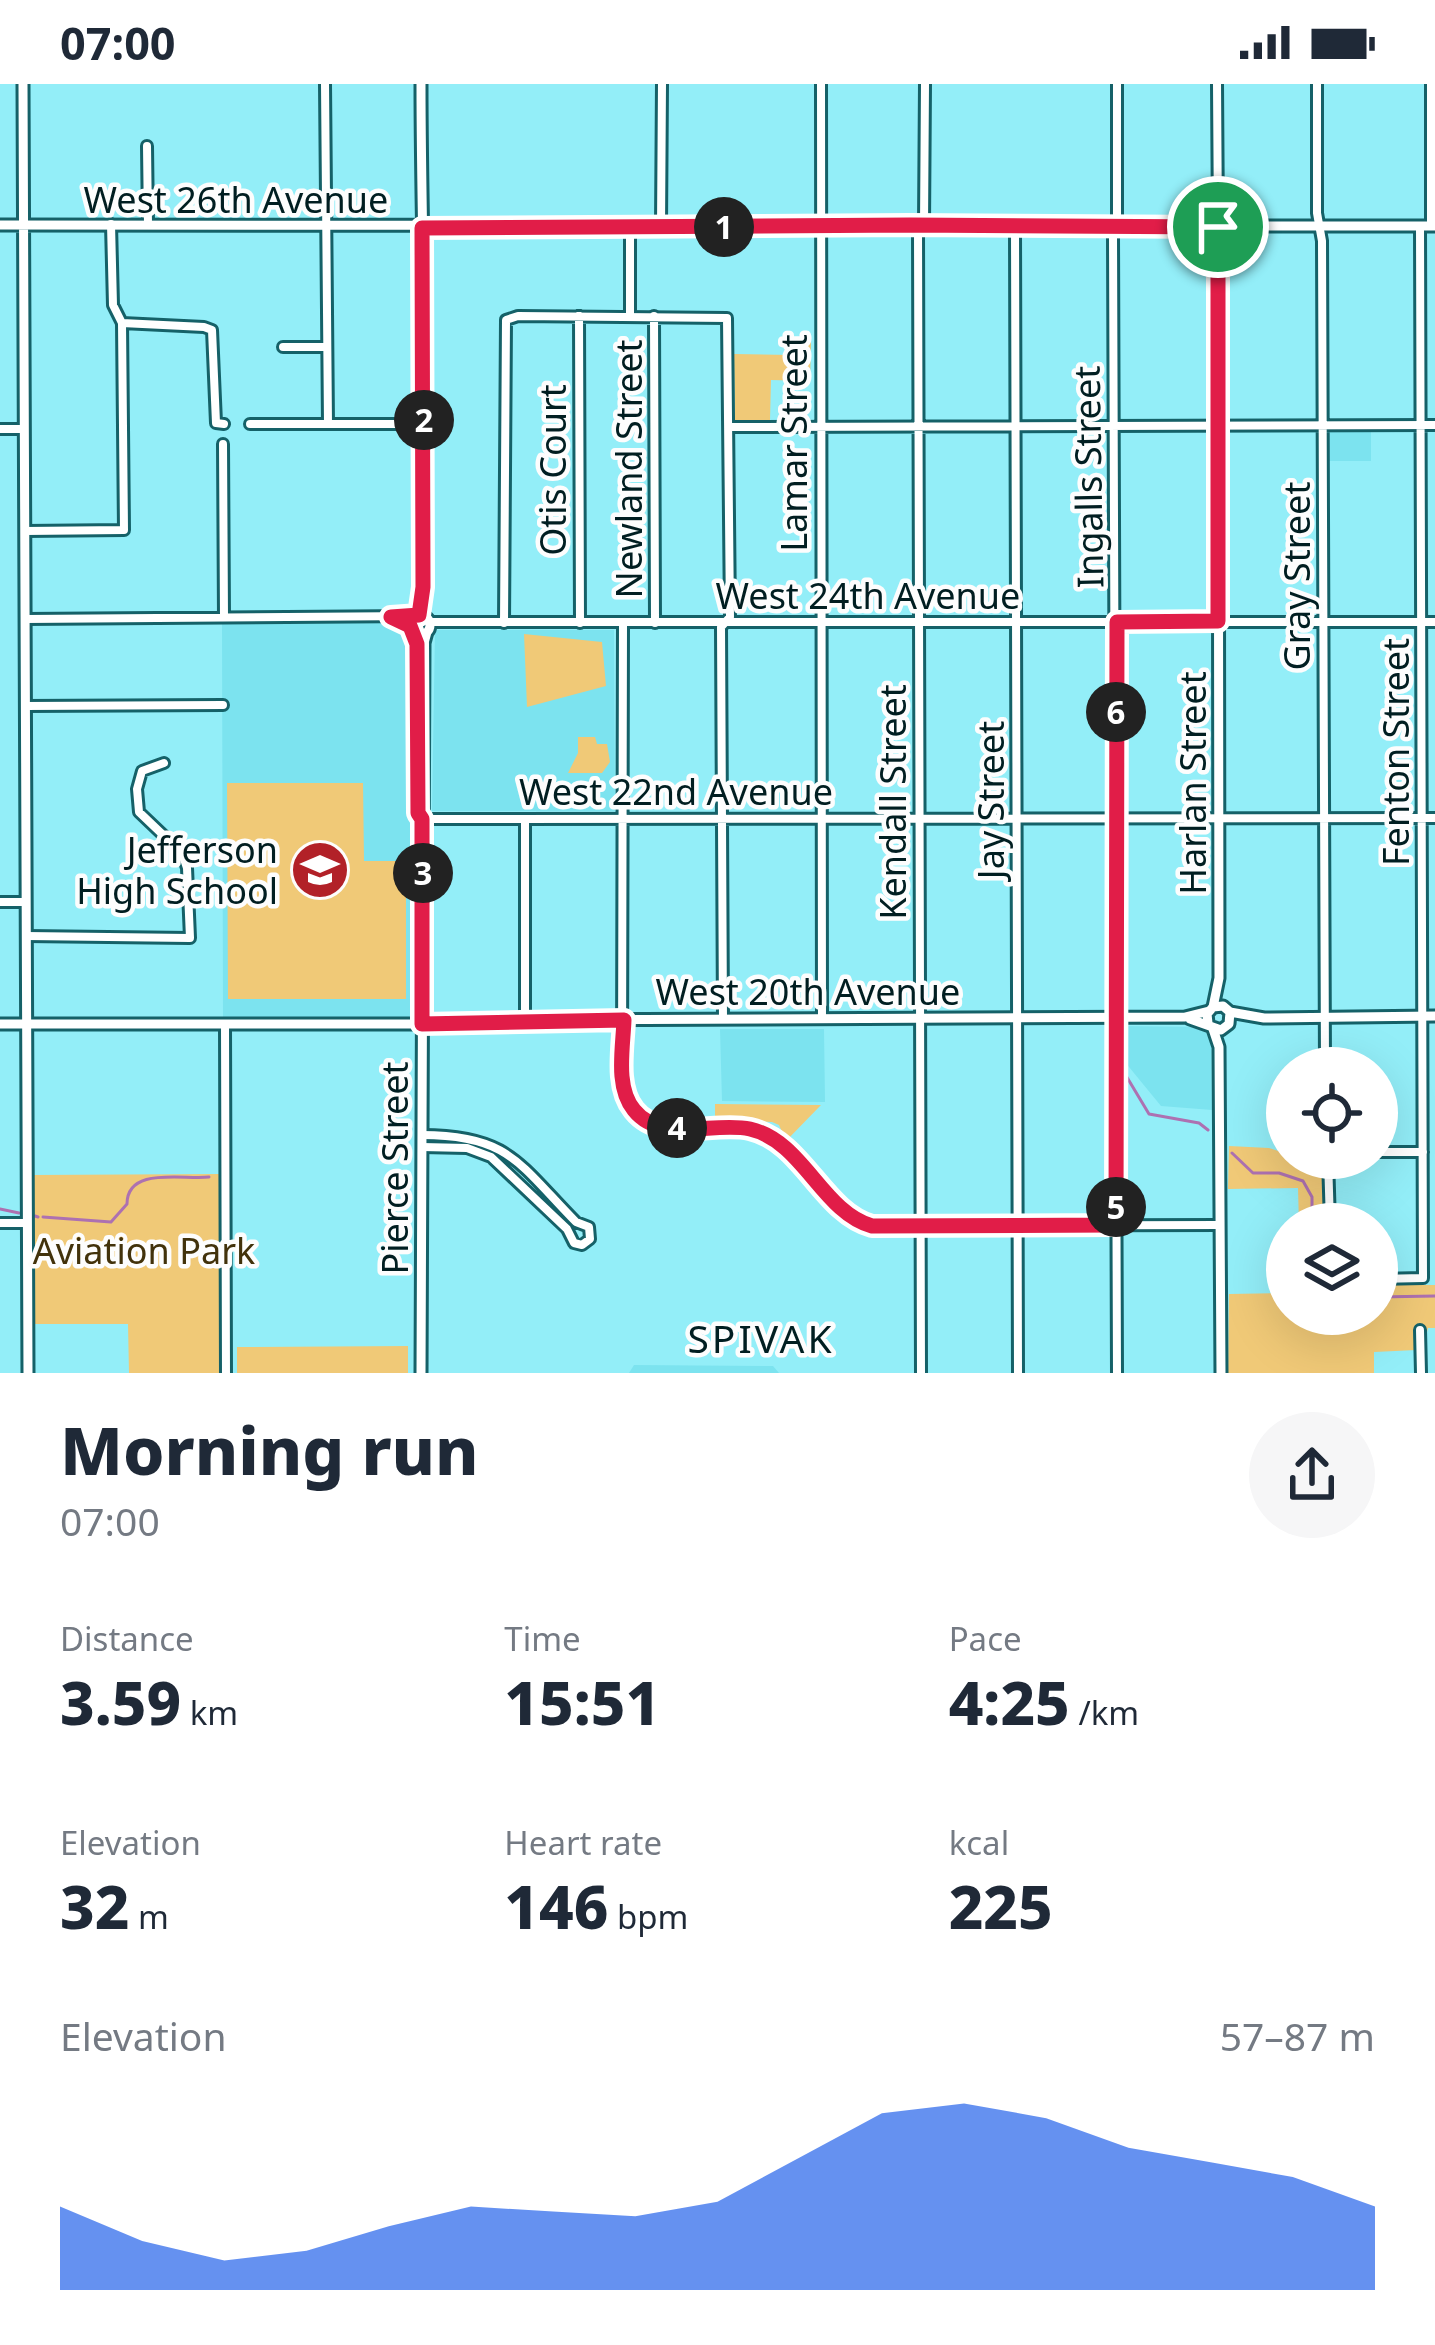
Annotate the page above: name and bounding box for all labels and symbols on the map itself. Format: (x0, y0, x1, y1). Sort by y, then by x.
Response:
street label: West 26th Avenue (84, 175, 388, 224)
pin (1167, 176, 1269, 278)
pin: 1 (694, 197, 754, 257)
street label: Lamar Street (769, 334, 818, 552)
street label: Newland Street (604, 340, 653, 598)
street label: Ingalls Street (1062, 365, 1114, 589)
street label: Otis Court (528, 384, 577, 556)
pin: 2 (394, 390, 454, 450)
street label: Gray Street (1272, 482, 1321, 670)
street label: West 24th Avenue (716, 571, 1020, 620)
street label: Fenton Street (1371, 638, 1420, 866)
street label: Harlan Street (1168, 671, 1217, 895)
pin: 6 (1086, 682, 1146, 742)
street label: Kendall Street (868, 684, 917, 920)
street label: Jay Street (966, 721, 1015, 882)
street label: West 22nd Avenue (519, 767, 833, 816)
place label: Jefferson High School (76, 825, 278, 915)
school or university icon: Jefferson High School (289, 839, 351, 901)
pin: 3 (393, 843, 453, 903)
street label: West 20th Avenue (656, 967, 960, 1016)
street label: Pierce Street (370, 1062, 419, 1274)
pin: 4 (647, 1098, 707, 1158)
pin: 5 (1086, 1177, 1146, 1237)
park label: Aviation Park (33, 1226, 255, 1275)
district label: SPIVAK (687, 1311, 835, 1364)

